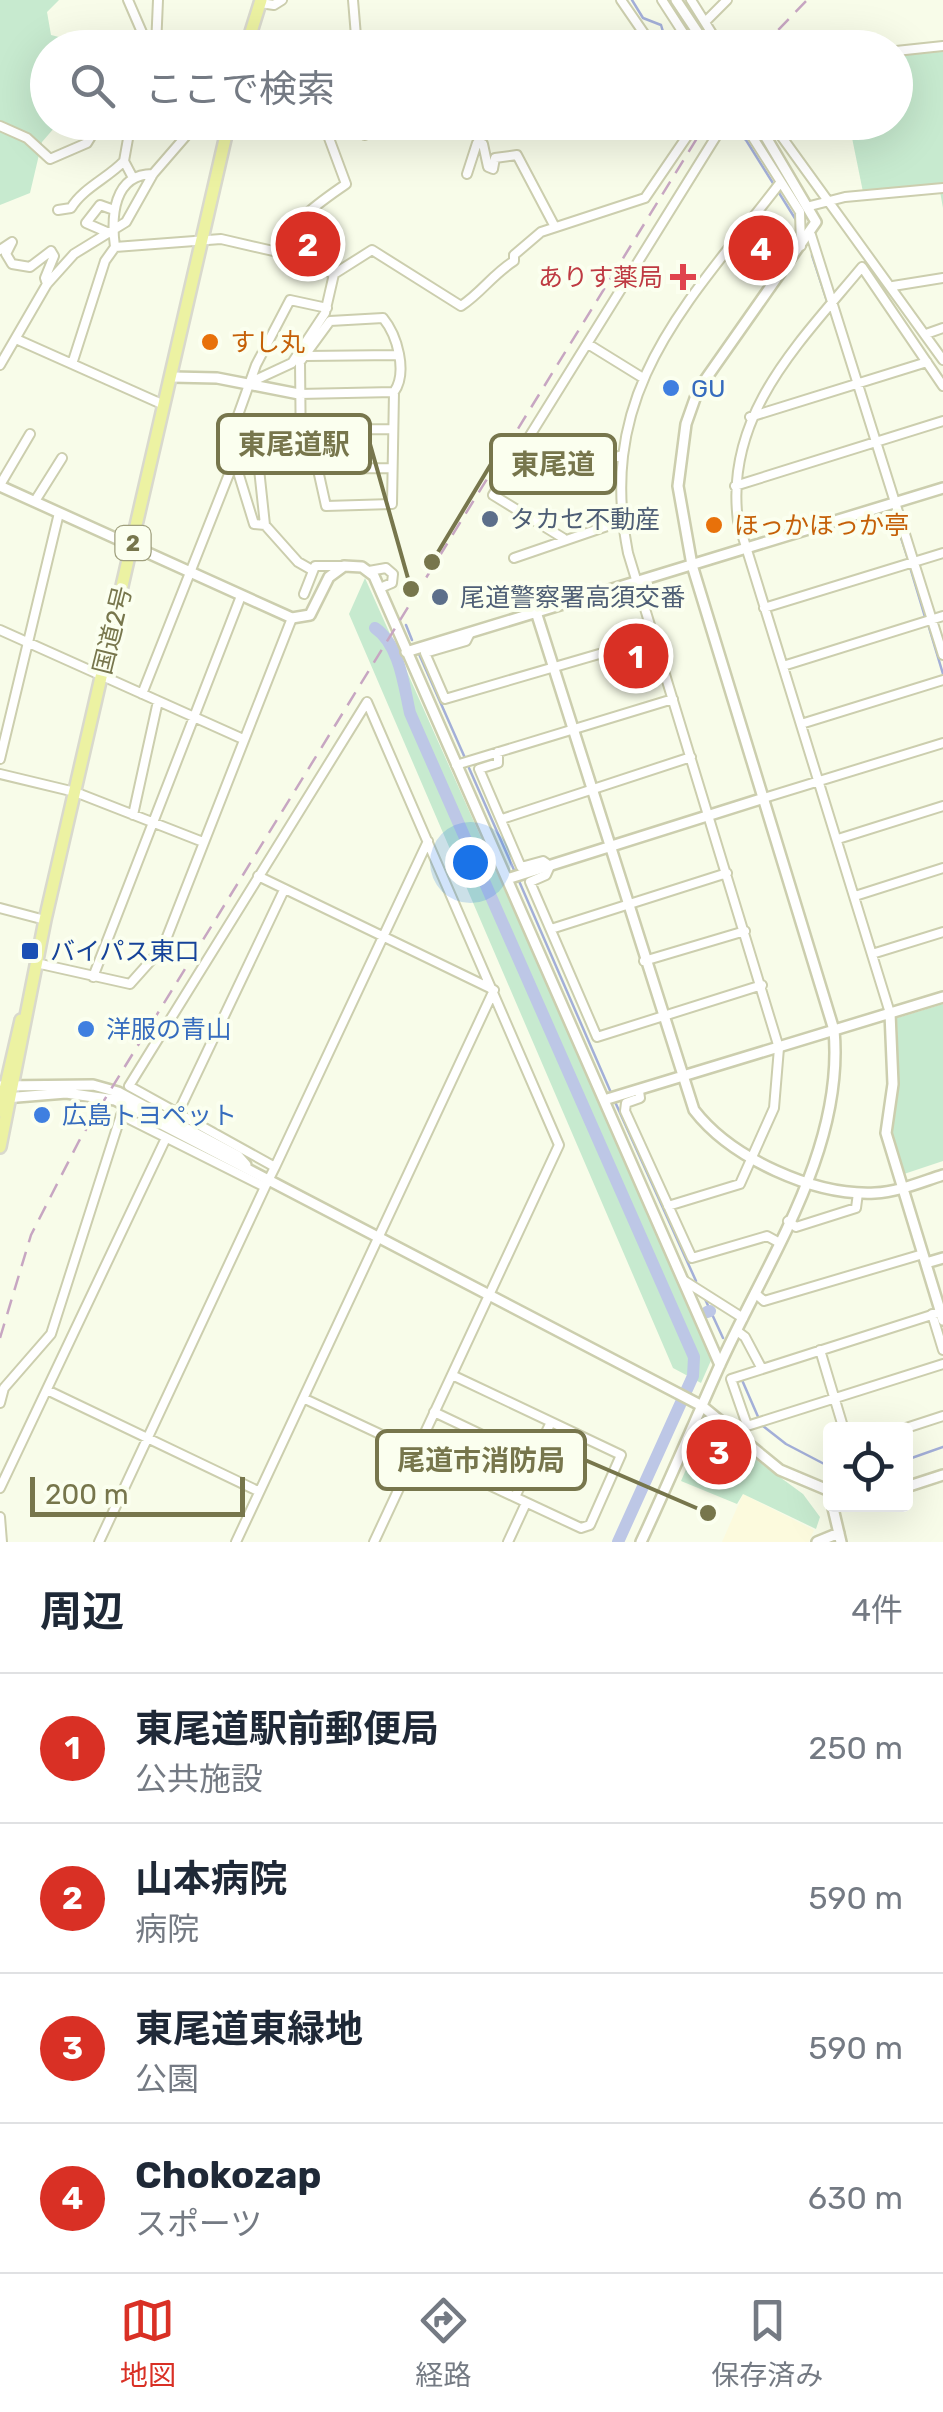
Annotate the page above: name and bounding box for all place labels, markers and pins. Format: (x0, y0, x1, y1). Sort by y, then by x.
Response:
pin: 2 (276, 206, 340, 282)
pin: 4 (728, 210, 794, 286)
place label: ありす薬局 (538, 263, 663, 292)
marker: ありす薬局 (672, 266, 694, 288)
place label: すし丸 (230, 328, 305, 357)
marker: すし丸 (199, 331, 221, 353)
place label: GU (691, 374, 726, 403)
marker: GU (660, 377, 682, 399)
callout: 東尾道駅 (218, 415, 370, 473)
callout: 東尾道 (491, 435, 615, 493)
place label: タカセ不動産 (510, 505, 660, 534)
marker: タカセ不動産 (479, 508, 501, 530)
place label: ほっかほっか亭 (734, 511, 909, 540)
marker: ほっかほっか亭 (703, 514, 725, 536)
place label: 尾道警察署高須交番 (460, 583, 685, 612)
marker: 尾道警察署高須交番 (429, 586, 451, 608)
pin: 1 (604, 618, 668, 694)
place label: バイパス東口 (50, 937, 200, 966)
marker: バイパス東口 (19, 940, 41, 962)
place label: 洋服の青山 (106, 1015, 231, 1044)
marker: 洋服の青山 (75, 1018, 97, 1040)
place label: 広島トヨペット (62, 1101, 237, 1130)
marker: 広島トヨペット (31, 1104, 53, 1126)
pin: 3 (686, 1414, 752, 1490)
callout: 尾道市消防局 (377, 1431, 585, 1489)

